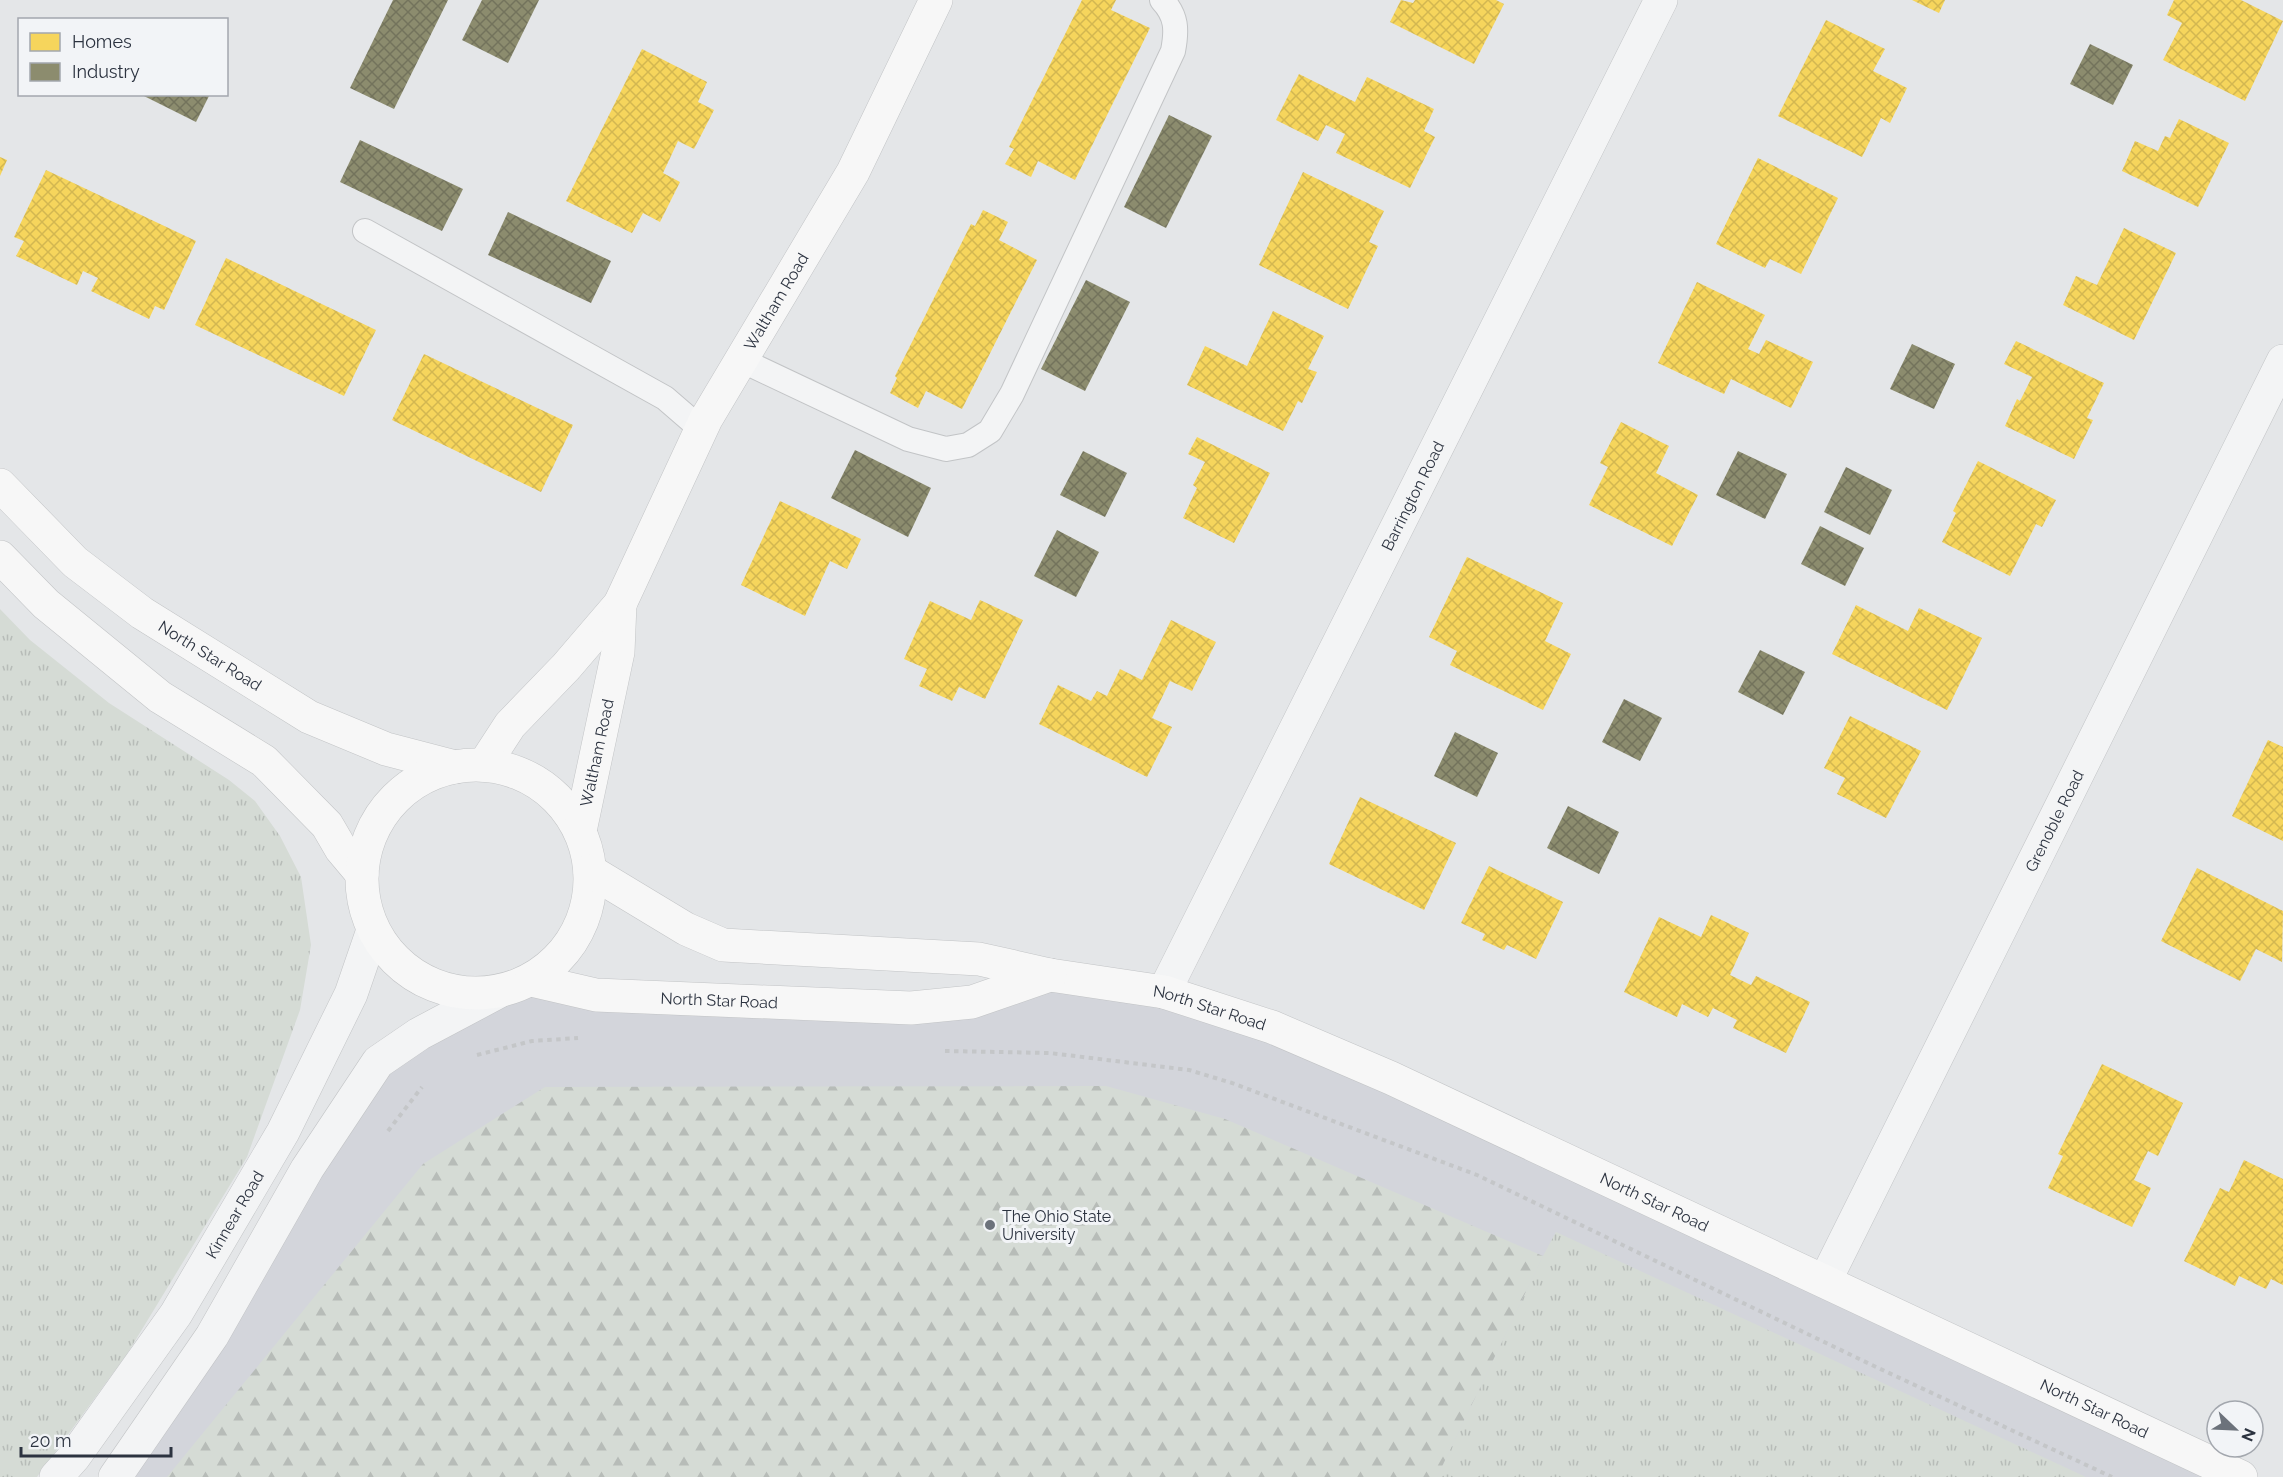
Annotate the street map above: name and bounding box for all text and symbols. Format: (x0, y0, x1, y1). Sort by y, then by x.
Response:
legend (18, 18, 228, 96)
text: Homes (72, 31, 132, 52)
text: Industry (72, 61, 140, 82)
street label: Waltham Road (740, 250, 813, 354)
street label: Barrington Road (1378, 438, 1448, 554)
street label: North Star Road (155, 617, 265, 695)
street label: Waltham Road (576, 697, 618, 808)
street label: Grenoble Road (2021, 767, 2088, 875)
street label: North Star Road (1152, 982, 1269, 1034)
street label: North Star Road (660, 989, 778, 1013)
street label: Kinnear Road (202, 1167, 268, 1262)
street label: North Star Road (1597, 1169, 1712, 1236)
place label: The Ohio State University (1002, 1207, 1111, 1244)
marker: The Ohio State University (983, 1218, 997, 1232)
street label: North Star Road (2037, 1375, 2152, 1442)
north arrow (2205, 1399, 2265, 1459)
scale bar (21, 1420, 171, 1458)
text: N (2237, 1425, 2259, 1444)
text: 20 m (30, 1430, 72, 1451)

